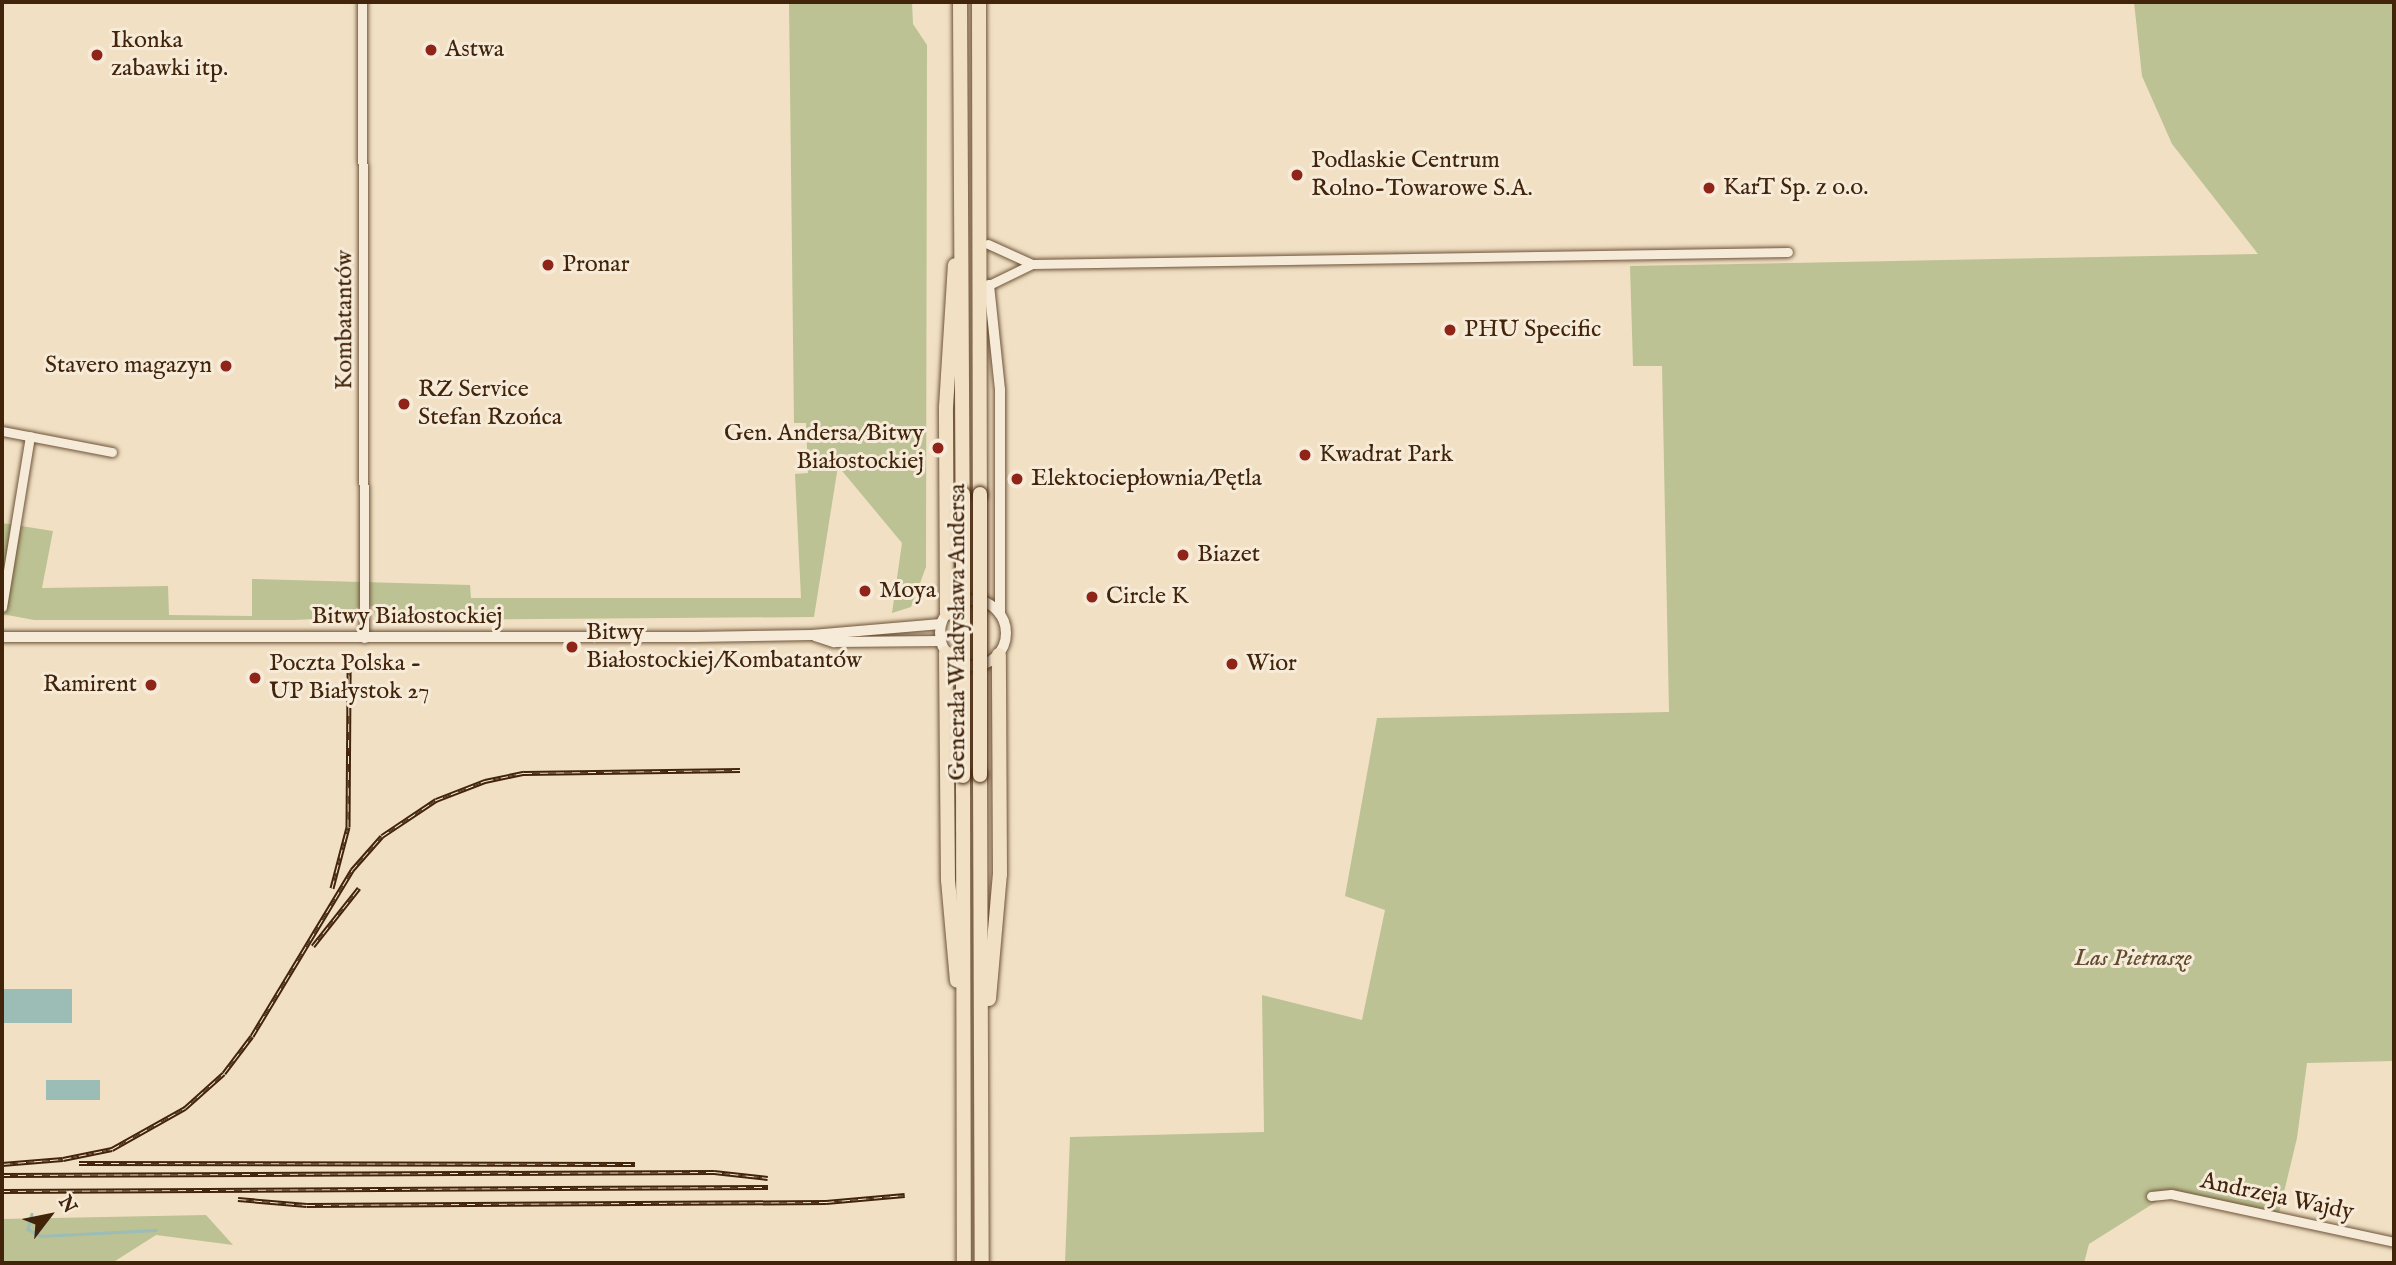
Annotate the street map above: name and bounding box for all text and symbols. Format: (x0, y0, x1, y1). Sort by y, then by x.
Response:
place label: Ikonka zabawki itp. (111, 27, 228, 83)
place label: Astwa (445, 36, 504, 64)
marker: Astwa (423, 42, 439, 58)
marker: Ikonka zabawki itp. (89, 47, 105, 63)
place label: Podlaskie Centrum Rolno-Towarowe S.A. (1311, 147, 1533, 203)
marker: Podlaskie Centrum Rolno-Towarowe S.A. (1289, 167, 1305, 183)
place label: KarT Sp. z o.o. (1723, 174, 1868, 202)
marker: KarT Sp. z o.o. (1701, 180, 1717, 196)
street label: Kombatantów (331, 250, 359, 390)
place label: Pronar (562, 251, 630, 279)
marker: Pronar (540, 257, 556, 273)
place label: PHU Specific (1464, 316, 1601, 344)
marker: PHU Specific (1442, 322, 1458, 338)
place label: Stavero magazyn (45, 352, 212, 380)
marker: Stavero magazyn (218, 358, 234, 374)
place label: RZ Service Stefan Rzońca (418, 376, 562, 432)
marker: RZ Service Stefan Rzońca (396, 396, 412, 412)
place label: Gen. Andersa/Bitwy Białostockiej (724, 420, 924, 476)
marker: Gen. Andersa/Bitwy Białostockiej (930, 440, 946, 456)
place label: Kwadrat Park (1319, 441, 1453, 469)
marker: Kwadrat Park (1297, 447, 1313, 463)
place label: Elektociepłownia/Pętla (1031, 465, 1262, 493)
marker: Elektociepłownia/Pętla (1009, 471, 1025, 487)
street label: Generała Władysława Andersa (944, 483, 972, 781)
place label: Biazet (1197, 541, 1260, 569)
marker: Biazet (1175, 547, 1191, 563)
place label: Moya (879, 577, 936, 605)
marker: Moya (857, 583, 873, 599)
place label: Circle K (1106, 583, 1189, 611)
marker: Circle K (1084, 589, 1100, 605)
street label: Bitwy Białostockiej (311, 603, 503, 631)
place label: Bitwy Białostockiej/Kombatantów (586, 619, 862, 675)
marker: Bitwy Białostockiej/Kombatantów (564, 639, 580, 655)
place label: Poczta Polska - UP Białystok 27 (269, 650, 429, 706)
place label: Wior (1246, 650, 1297, 678)
marker: Wior (1224, 656, 1240, 672)
marker: Poczta Polska - UP Białystok 27 (247, 670, 263, 686)
place label: Ramirent (43, 671, 137, 699)
marker: Ramirent (143, 677, 159, 693)
park label: Las Pietrasze (2074, 945, 2192, 973)
street label: Andrzeja Wajdy (2198, 1167, 2356, 1227)
north arrow (14, 1181, 84, 1251)
text: N (52, 1192, 81, 1218)

